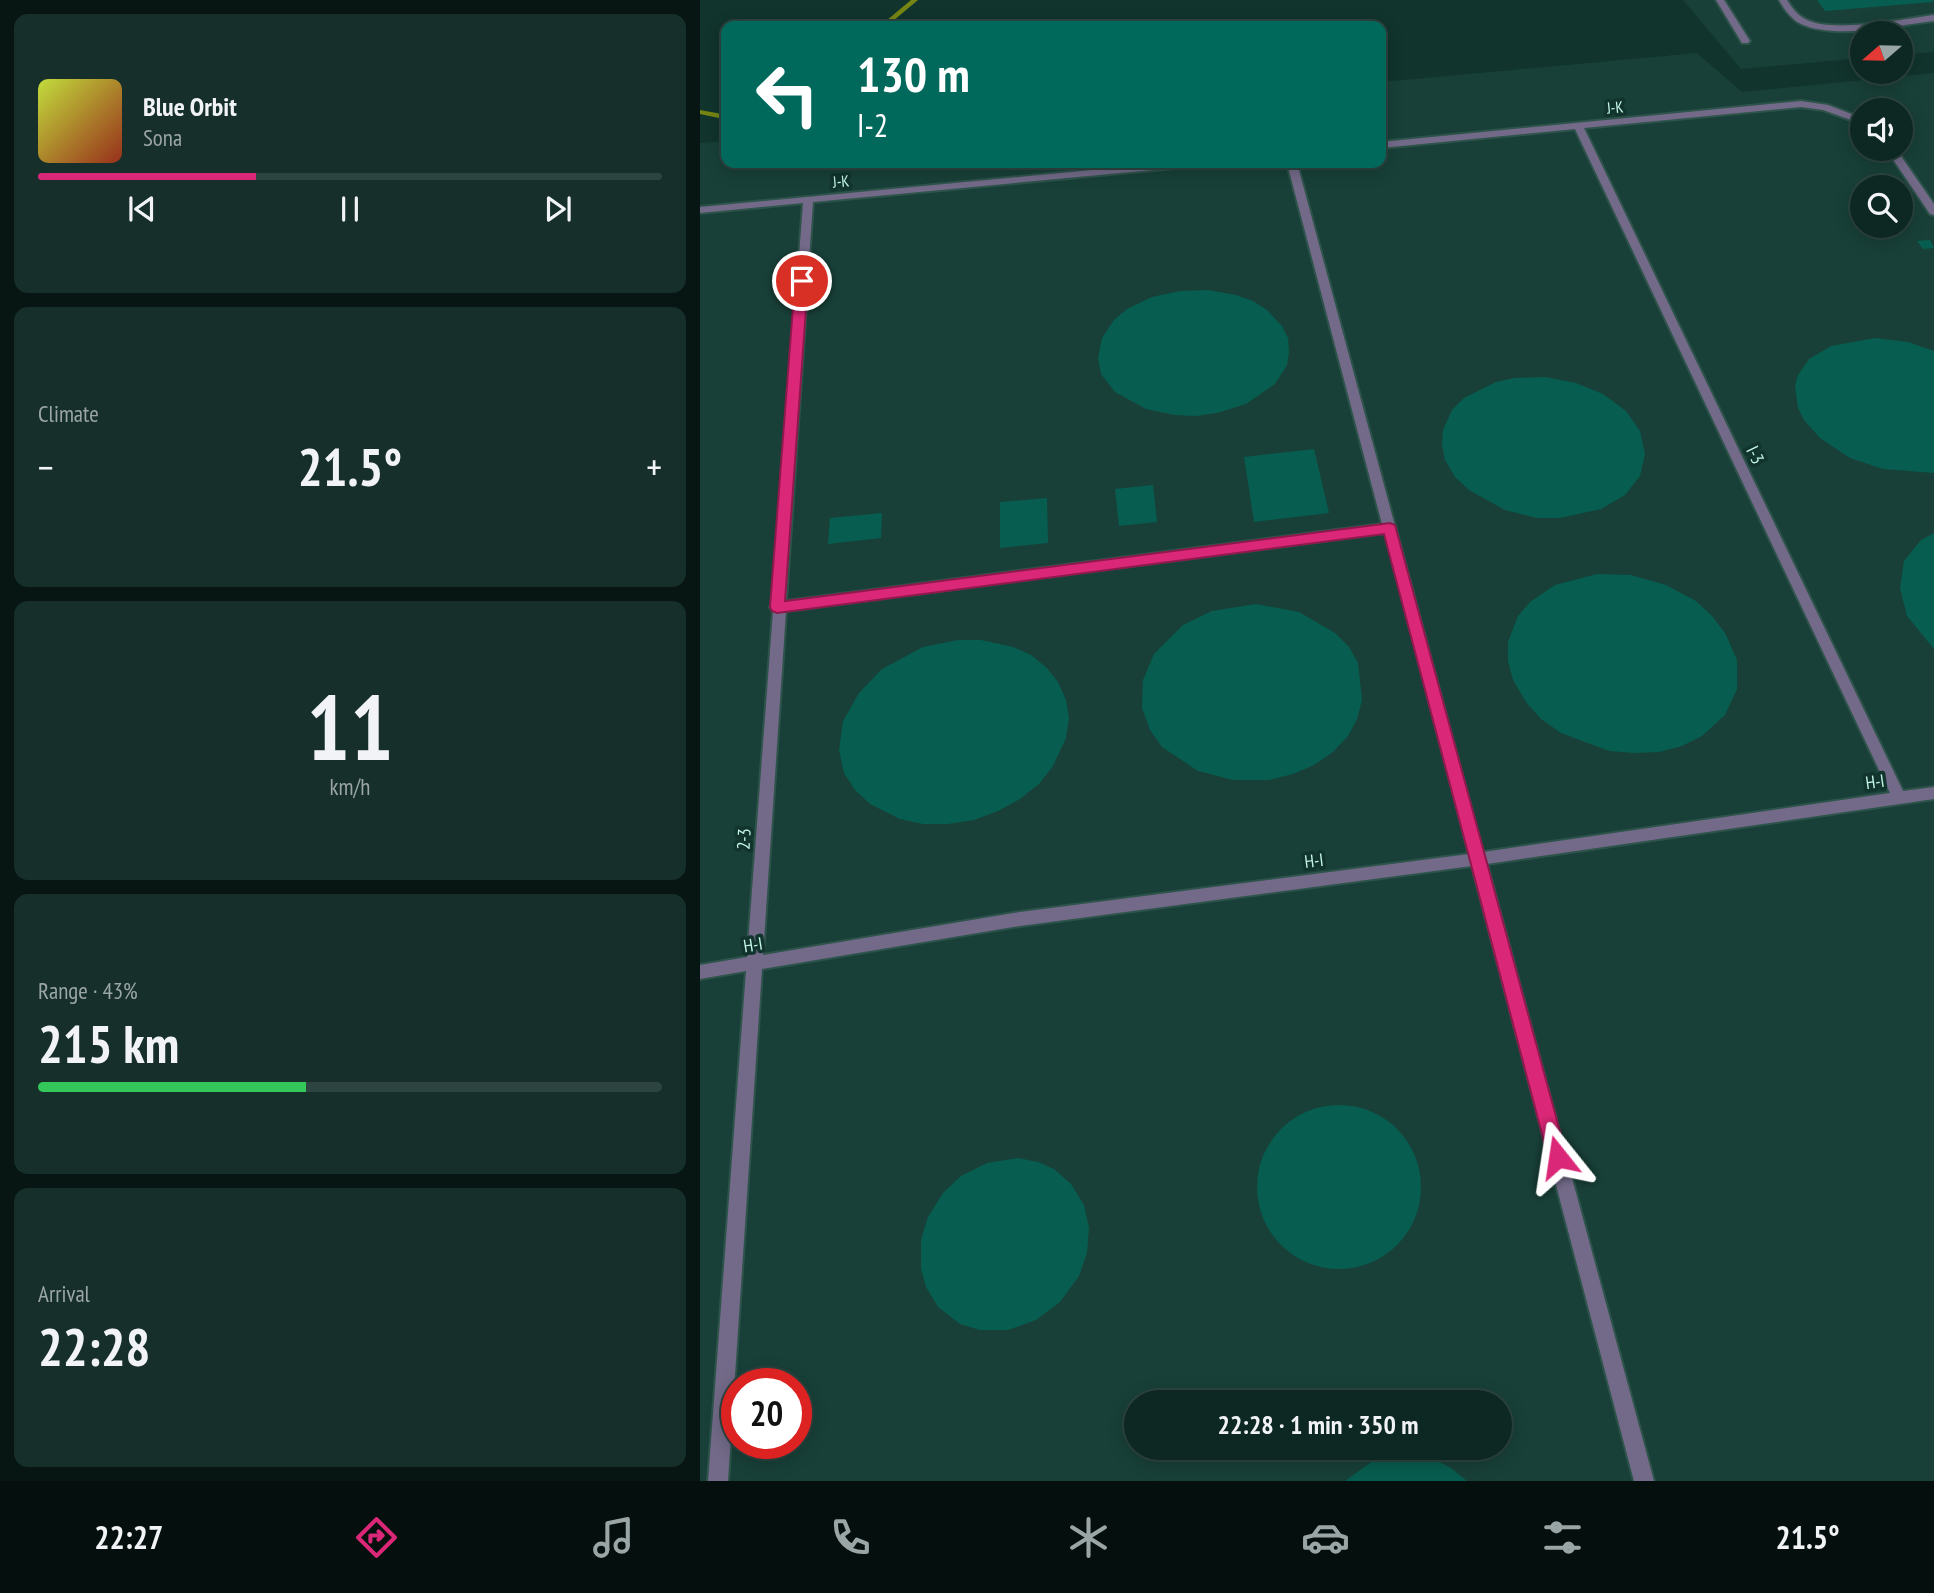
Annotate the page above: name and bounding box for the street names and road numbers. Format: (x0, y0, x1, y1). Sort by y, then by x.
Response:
street label: J-K (1605, 96, 1624, 118)
street label: J-K (831, 170, 850, 192)
street label: I-3 (1741, 442, 1770, 468)
street label: H-I (1864, 769, 1886, 794)
street label: 2-3 (731, 828, 756, 850)
street label: H-I (1303, 848, 1325, 873)
street label: H-I (742, 932, 764, 957)

